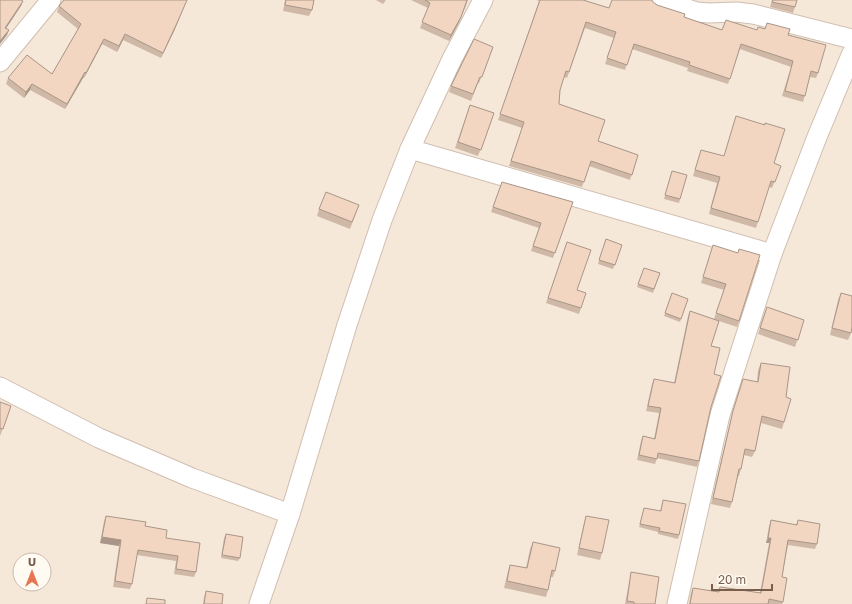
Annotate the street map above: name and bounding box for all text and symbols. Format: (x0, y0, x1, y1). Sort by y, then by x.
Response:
north arrow (12, 552, 52, 592)
text: U (28, 555, 36, 568)
scale bar (712, 566, 772, 592)
text: 20 m (718, 572, 746, 587)

